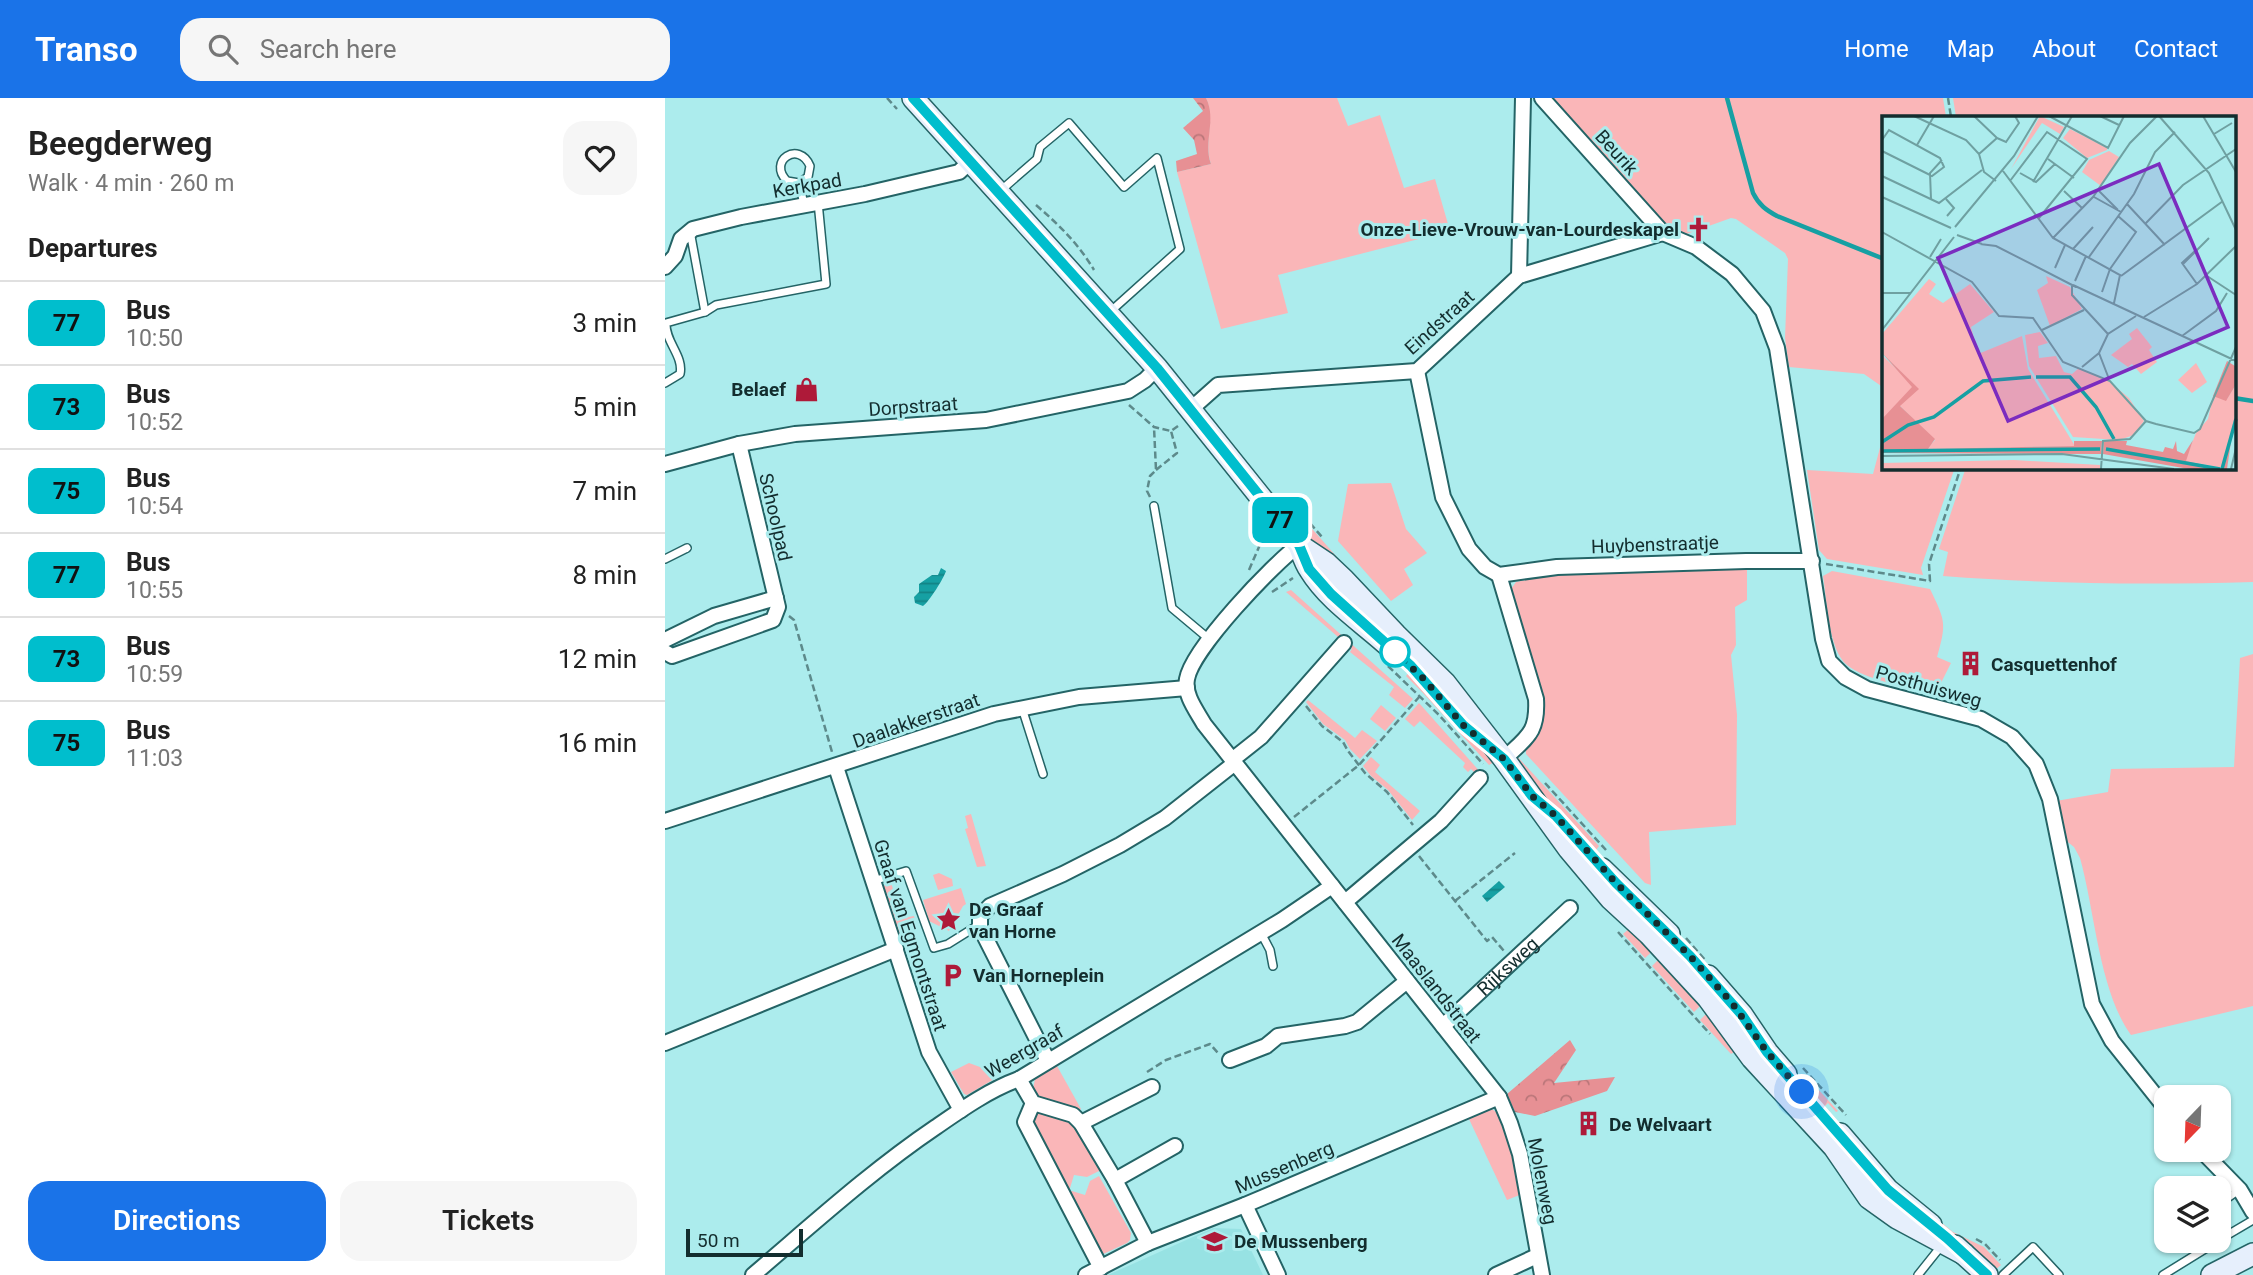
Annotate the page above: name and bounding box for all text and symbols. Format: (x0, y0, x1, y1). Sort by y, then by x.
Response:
search box (180, 18, 670, 81)
text: Transo (35, 30, 138, 69)
icon: search (204, 30, 242, 68)
text: Search here (260, 34, 396, 64)
text: Home (1844, 35, 1909, 63)
text: Map (1947, 35, 1994, 63)
text: About (2032, 35, 2096, 63)
text: Contact (2134, 35, 2218, 63)
inset map (1882, 116, 2235, 469)
button: heart (563, 121, 637, 195)
text: Beegderweg (28, 124, 213, 163)
street label: Beurik (1590, 125, 1643, 180)
street label: Kerkpad (771, 168, 843, 203)
text: Walk · 4 min · 260 m (28, 170, 234, 197)
church icon: Onze-Lieve-Vrouw-van-Lourdeskapel (1685, 215, 1713, 243)
place label: Onze-Lieve-Vrouw-van-Lourdeskapel (1360, 218, 1679, 241)
text: Departures (28, 233, 158, 263)
street label: Eindstraat (1400, 285, 1479, 360)
text: Bus (126, 295, 171, 325)
text: 3 min (572, 308, 637, 338)
text: 77 (53, 309, 80, 337)
text: 10:50 (126, 325, 183, 352)
shop icon: Belaef (792, 375, 820, 403)
place label: Belaef (731, 378, 786, 401)
text: Bus (126, 379, 171, 409)
text: 5 min (572, 392, 637, 422)
street label: Dorpstraat (868, 392, 958, 421)
text: 73 (53, 393, 80, 421)
text: 10:52 (126, 409, 183, 436)
text: Bus (126, 463, 171, 493)
street label: Schoolpad (754, 471, 797, 563)
text: 7 min (572, 476, 637, 506)
text: 75 (53, 477, 80, 505)
text: 10:54 (126, 493, 183, 520)
line badge: 77 (1249, 497, 1311, 543)
text: 77 (1266, 506, 1294, 534)
street label: Huybenstraatje (1591, 531, 1719, 558)
text: Bus (126, 547, 171, 577)
text: 8 min (572, 560, 637, 590)
text: 77 (53, 561, 80, 589)
text: 10:55 (126, 577, 183, 604)
text: Bus (126, 631, 171, 661)
unlabelled marker (1380, 637, 1410, 667)
text: 12 min (558, 644, 637, 674)
text: 73 (53, 645, 80, 673)
building icon: Casquettenhof (1957, 650, 1985, 678)
place label: Casquettenhof (1991, 653, 2117, 676)
street label: Posthuisweg (1873, 660, 1984, 713)
text: 10:59 (126, 661, 183, 688)
street label: Daalakkerstraat (850, 688, 983, 753)
text: Bus (126, 715, 171, 745)
text: 16 min (558, 728, 637, 758)
text: 75 (53, 729, 80, 757)
text: 11:03 (126, 745, 183, 772)
street label: Graaf van Egmontstraat (869, 836, 952, 1034)
place label: De Graaf van Horne (969, 898, 1056, 943)
place icon: De Graaf van Horne (935, 906, 963, 934)
street label: Maaslandstraat (1387, 929, 1486, 1047)
street label: Rijksweg (1472, 932, 1543, 1001)
parking icon: Van Horneplein (939, 961, 967, 989)
place label: Van Horneplein (973, 964, 1104, 987)
street label: Weergraaf (981, 1020, 1068, 1083)
your location (1784, 1074, 1819, 1109)
north arrow (2154, 1085, 2231, 1162)
map controls (2154, 1085, 2231, 1253)
building icon: De Welvaart (1575, 1110, 1603, 1138)
place label: De Welvaart (1609, 1113, 1712, 1136)
street label: Mussenberg (1231, 1136, 1337, 1199)
street label: Molenweg (1523, 1136, 1562, 1226)
button: layers (2154, 1176, 2231, 1253)
button: Directions (28, 1181, 326, 1261)
button: Tickets (340, 1181, 637, 1261)
scale bar (686, 1226, 803, 1258)
school or university icon: De Mussenberg (1200, 1227, 1228, 1255)
text: 50 m (697, 1229, 740, 1252)
place label: De Mussenberg (1234, 1230, 1368, 1253)

